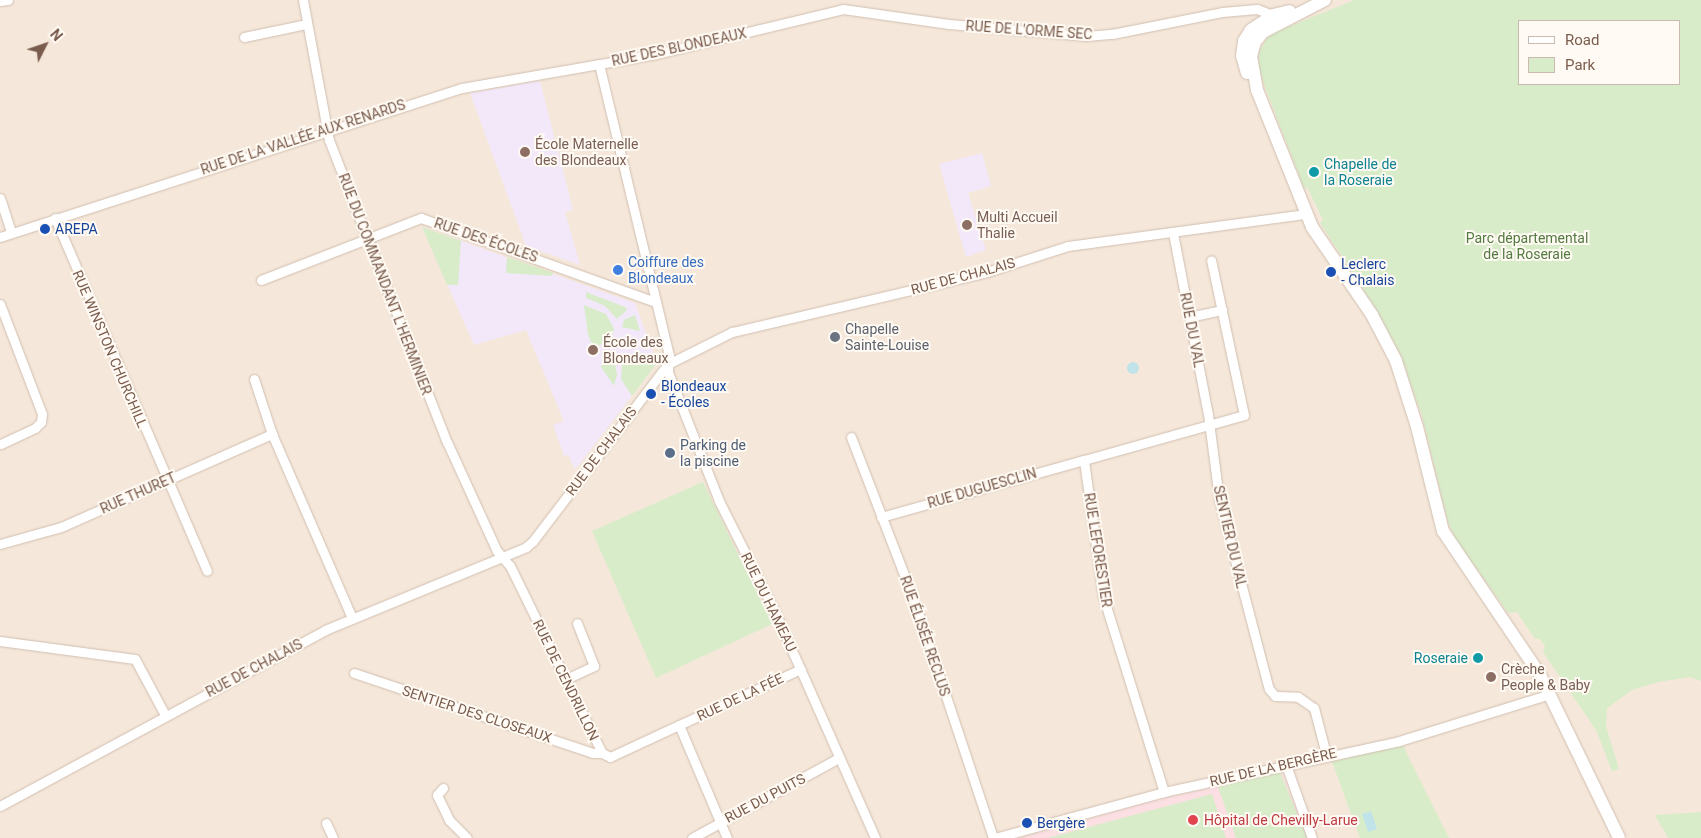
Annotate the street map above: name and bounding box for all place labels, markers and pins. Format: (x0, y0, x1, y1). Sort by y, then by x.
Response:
place label: École Maternelle des Blondeaux (535, 136, 638, 168)
marker: École Maternelle des Blondeaux (519, 146, 531, 158)
place label: Chapelle de la Roseraie (1324, 156, 1397, 188)
marker: Chapelle de la Roseraie (1308, 166, 1320, 178)
place label: Multi Accueil Thalie (977, 209, 1058, 242)
marker: Multi Accueil Thalie (961, 219, 973, 231)
place label: AREPA (55, 221, 98, 237)
marker: AREPA (39, 223, 51, 235)
place label: Coiffure des Blondeaux (628, 254, 704, 286)
place label: Leclerc - Chalais (1341, 256, 1394, 288)
marker: Coiffure des Blondeaux (612, 264, 624, 276)
marker: Leclerc - Chalais (1325, 266, 1337, 278)
place label: Chapelle Sainte-Louise (845, 321, 929, 354)
marker: Chapelle Sainte-Louise (829, 331, 841, 343)
place label: École des Blondeaux (603, 334, 668, 367)
marker: École des Blondeaux (587, 344, 599, 356)
place label: Blondeaux - Écoles (661, 378, 726, 411)
marker: Blondeaux - Écoles (645, 388, 657, 400)
place label: Parking de la piscine (680, 437, 746, 470)
marker: Parking de la piscine (664, 447, 676, 459)
place label: Roseraie (1414, 650, 1468, 666)
marker: Roseraie (1472, 652, 1484, 664)
place label: Crèche People & Baby (1501, 661, 1590, 694)
marker: Crèche People & Baby (1485, 671, 1497, 683)
place label: Hôpital de Chevilly-Larue (1204, 812, 1358, 828)
marker: Hôpital de Chevilly-Larue (1186, 813, 1200, 827)
place label: Bergère (1037, 815, 1085, 831)
marker: Bergère (1021, 817, 1033, 829)

